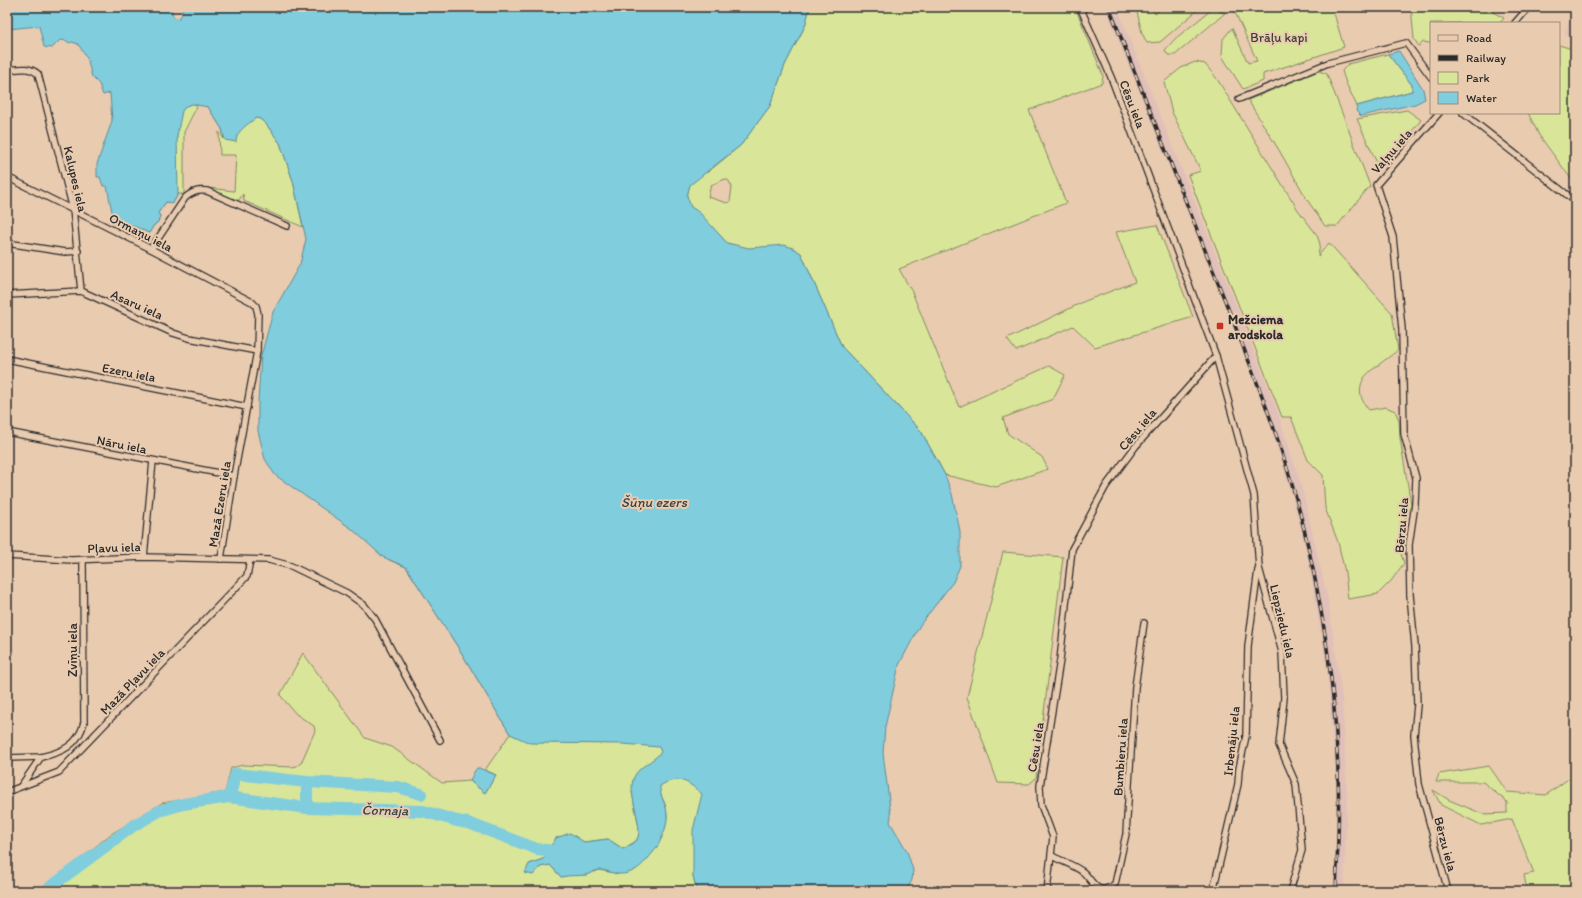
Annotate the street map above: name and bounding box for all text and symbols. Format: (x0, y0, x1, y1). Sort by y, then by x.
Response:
legend (1430, 22, 1560, 114)
park label: Brāļu kapi (1250, 30, 1308, 45)
text: Road (1466, 31, 1492, 45)
text: Railway (1466, 51, 1506, 65)
text: Park (1466, 71, 1490, 85)
street label: Cēsu iela (1116, 78, 1149, 131)
text: Water (1466, 91, 1497, 105)
street label: Vaļņu iela (1368, 125, 1415, 177)
street label: Kalupes iela (61, 145, 90, 214)
street label: Ormaņu iela (107, 210, 175, 255)
street label: Asaru iela (108, 286, 166, 323)
place label: Mežciema arodskola (1228, 312, 1284, 342)
marker: Mežciema arodskola (1215, 321, 1225, 331)
street label: Ezeru iela (101, 360, 157, 385)
street label: Cēsu iela (1115, 405, 1160, 453)
street label: Nāru iela (96, 432, 149, 457)
street label: Mazā Ezeru iela (205, 460, 234, 548)
water label: Šūņu ezers (621, 494, 688, 511)
street label: Bērzu iela (1392, 496, 1411, 554)
street label: Pļavu iela (87, 539, 142, 556)
street label: Liepziedu iela (1267, 583, 1298, 660)
street label: Zvīņu iela (65, 623, 80, 677)
street label: Mazā Pļavu iela (97, 645, 168, 718)
street label: Irbenāju iela (1220, 705, 1243, 777)
street label: Bumbieru iela (1110, 717, 1131, 797)
street label: Cēsu iela (1024, 721, 1047, 773)
water label: Čornaja (361, 802, 409, 819)
street label: Bērzu iela (1431, 815, 1460, 873)

